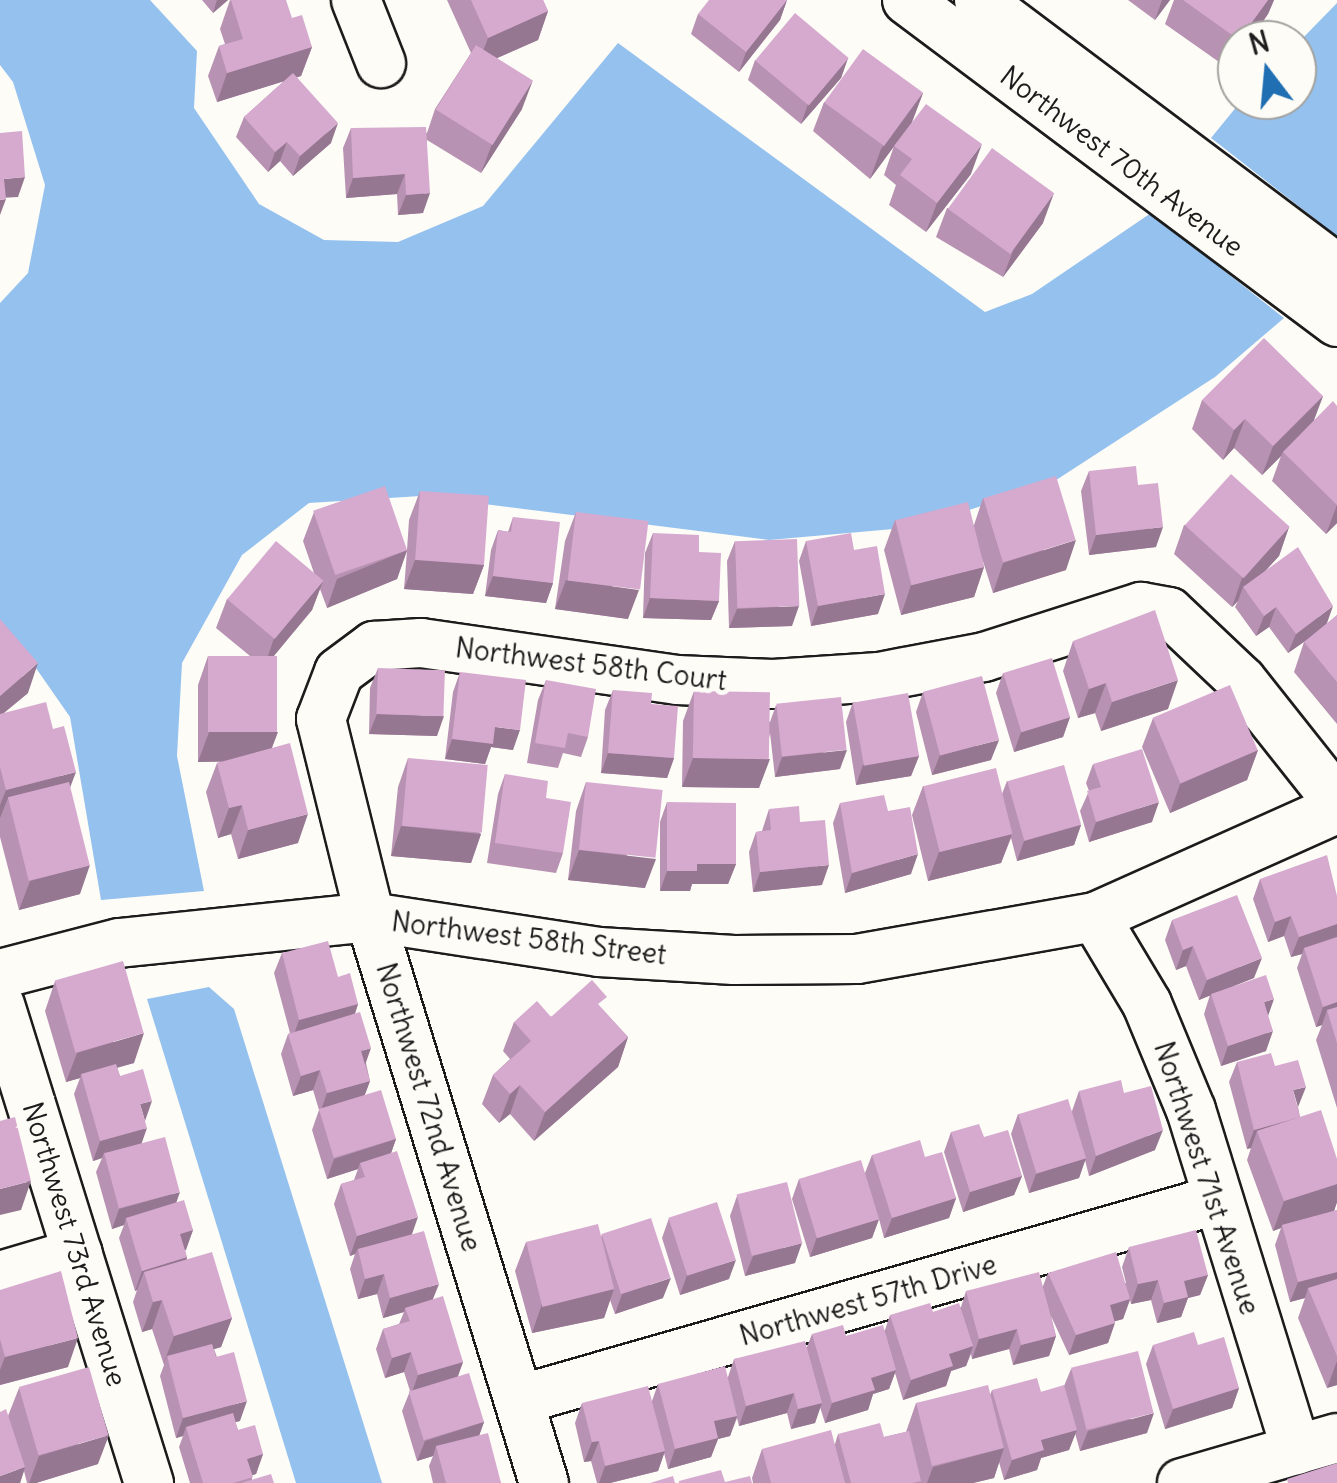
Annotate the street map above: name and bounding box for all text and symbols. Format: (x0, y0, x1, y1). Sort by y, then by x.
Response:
north arrow (1217, 20, 1317, 120)
text: N (1245, 23, 1274, 63)
street label: Northwest 70th Avenue (994, 59, 1250, 263)
street label: Northwest 58th Court (453, 631, 729, 697)
street label: Northwest 58th Street (390, 904, 668, 972)
street label: Northwest 72nd Avenue (369, 959, 489, 1255)
street label: Northwest 71st Avenue (1147, 1037, 1267, 1319)
street label: Northwest 73rd Avenue (16, 1098, 134, 1390)
street label: Northwest 57th Drive (736, 1247, 1000, 1353)

